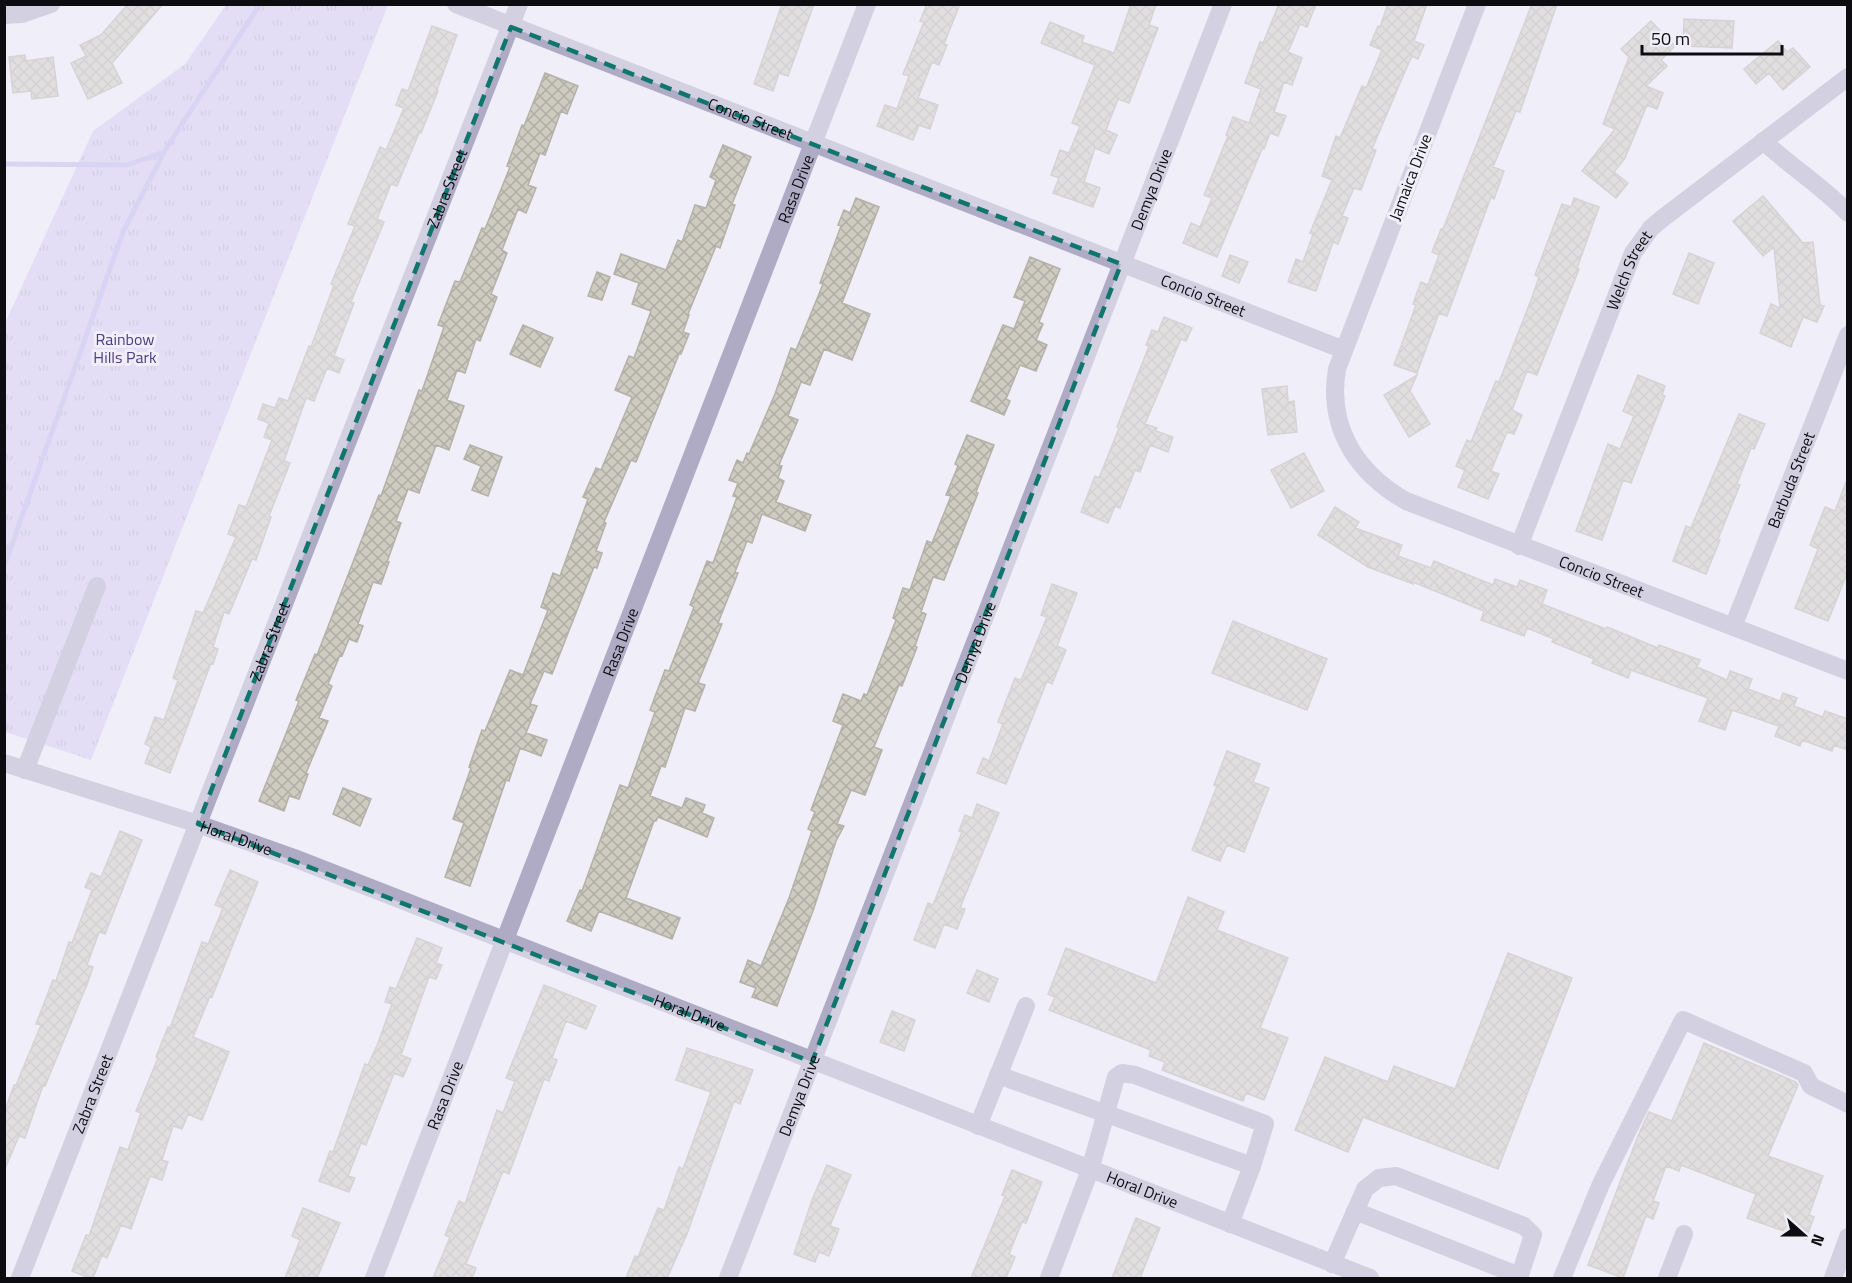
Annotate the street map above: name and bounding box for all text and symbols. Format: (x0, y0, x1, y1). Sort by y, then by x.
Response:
scale bar (1642, 18, 1782, 56)
text: 50 m (1651, 25, 1690, 52)
street label: Concio Street (704, 91, 797, 146)
street label: Jamaica Drive (1382, 130, 1438, 224)
street label: Zabra Street (420, 145, 473, 232)
street label: Demya Drive (1124, 145, 1178, 234)
street label: Rasa Drive (771, 151, 820, 227)
street label: Welch Street (1600, 225, 1658, 314)
street label: Concio Street (1157, 268, 1250, 323)
park label: Rainbow Hills Park (93, 327, 157, 369)
street label: Barbuda Street (1761, 428, 1821, 532)
street label: Concio Street (1556, 549, 1648, 604)
street label: Zabra Street (243, 598, 296, 684)
street label: Demya Drive (948, 598, 1002, 687)
street label: Rasa Drive (596, 604, 644, 680)
street label: Horal Drive (197, 814, 276, 861)
street label: Horal Drive (650, 988, 729, 1037)
street label: Zabra Street (66, 1050, 119, 1137)
street label: Demya Drive (772, 1051, 826, 1140)
street label: Rasa Drive (421, 1057, 469, 1133)
street label: Horal Drive (1103, 1164, 1182, 1214)
north arrow (1774, 1205, 1834, 1265)
text: N (1805, 1231, 1831, 1250)

